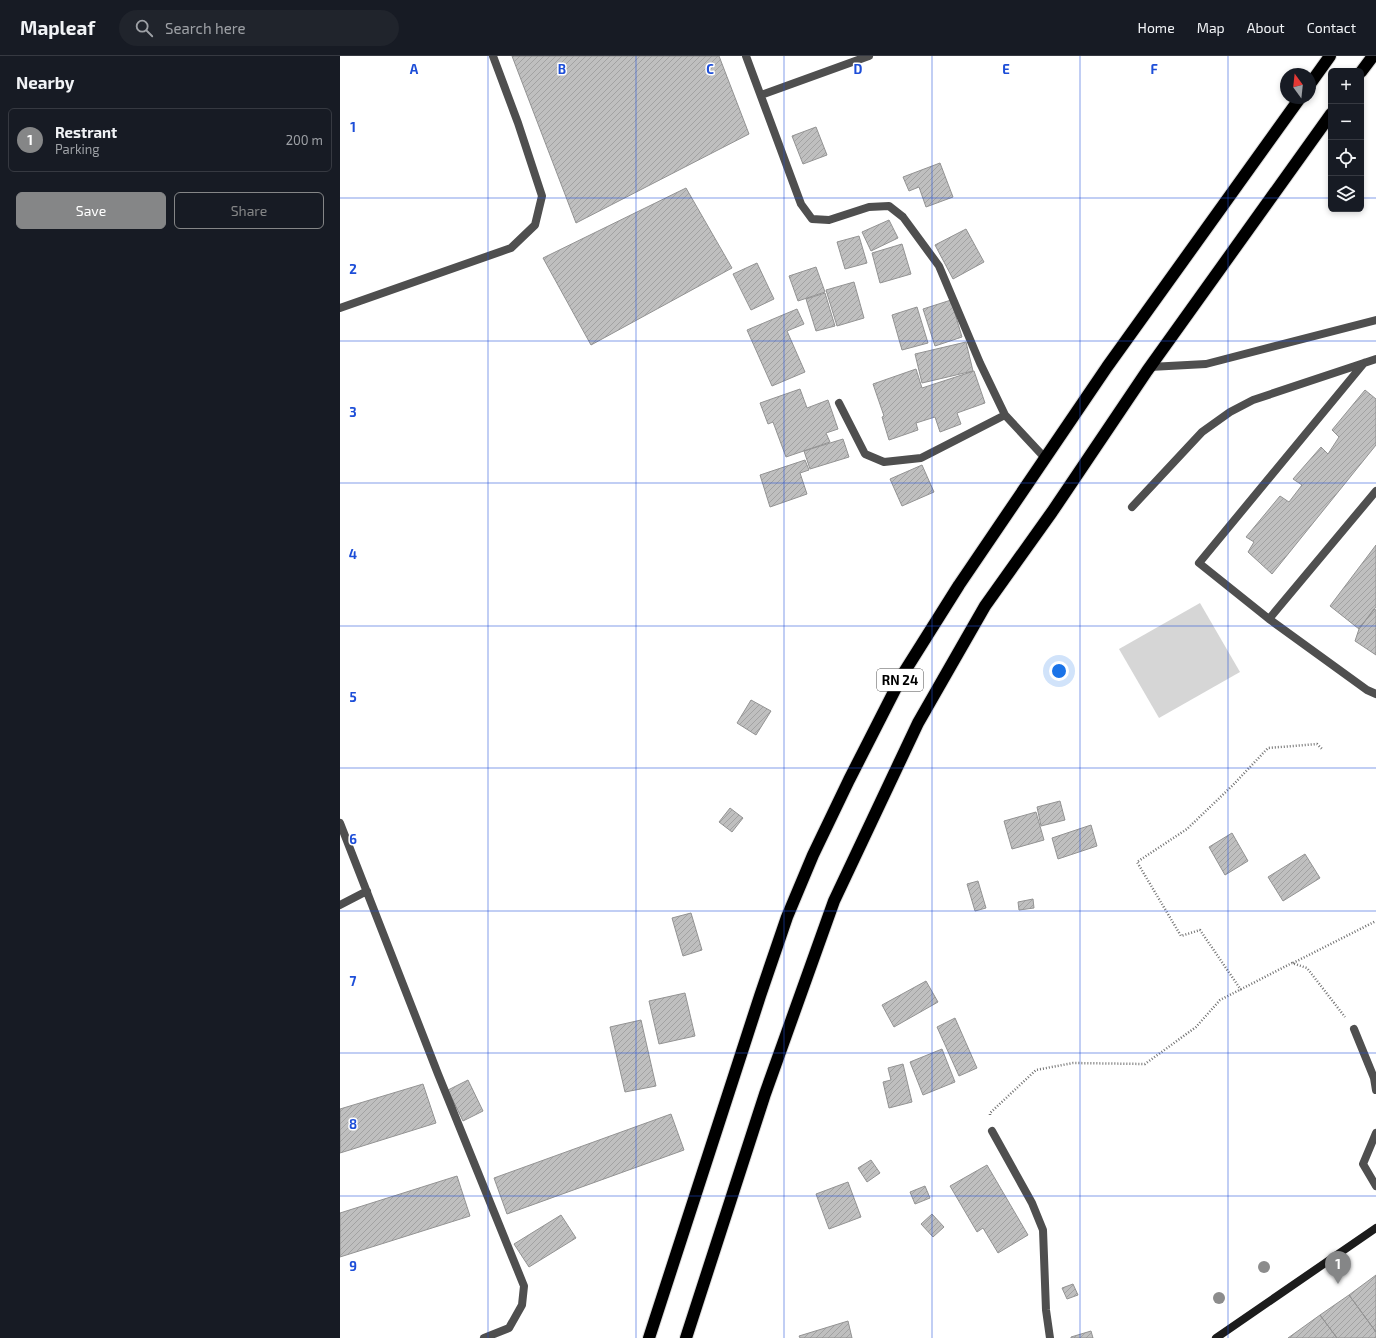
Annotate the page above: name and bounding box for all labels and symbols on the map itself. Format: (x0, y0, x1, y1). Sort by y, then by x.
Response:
text: A (410, 61, 419, 77)
text: B (558, 61, 566, 77)
text: C (706, 61, 714, 77)
text: D (854, 61, 863, 77)
text: E (1002, 61, 1010, 77)
text: F (1150, 61, 1158, 77)
north arrow (1280, 68, 1316, 104)
text: 1 (350, 119, 356, 135)
text: 2 (349, 261, 357, 277)
text: 3 (349, 404, 357, 420)
text: 4 (349, 546, 357, 562)
your location (1049, 661, 1069, 681)
road number: RN 24 (877, 669, 923, 691)
text: 5 (349, 689, 357, 705)
text: 6 (349, 831, 357, 847)
text: 7 (350, 973, 357, 989)
text: 8 (349, 1116, 357, 1132)
pin: 1 (1325, 1251, 1351, 1284)
text: 9 (349, 1258, 357, 1274)

